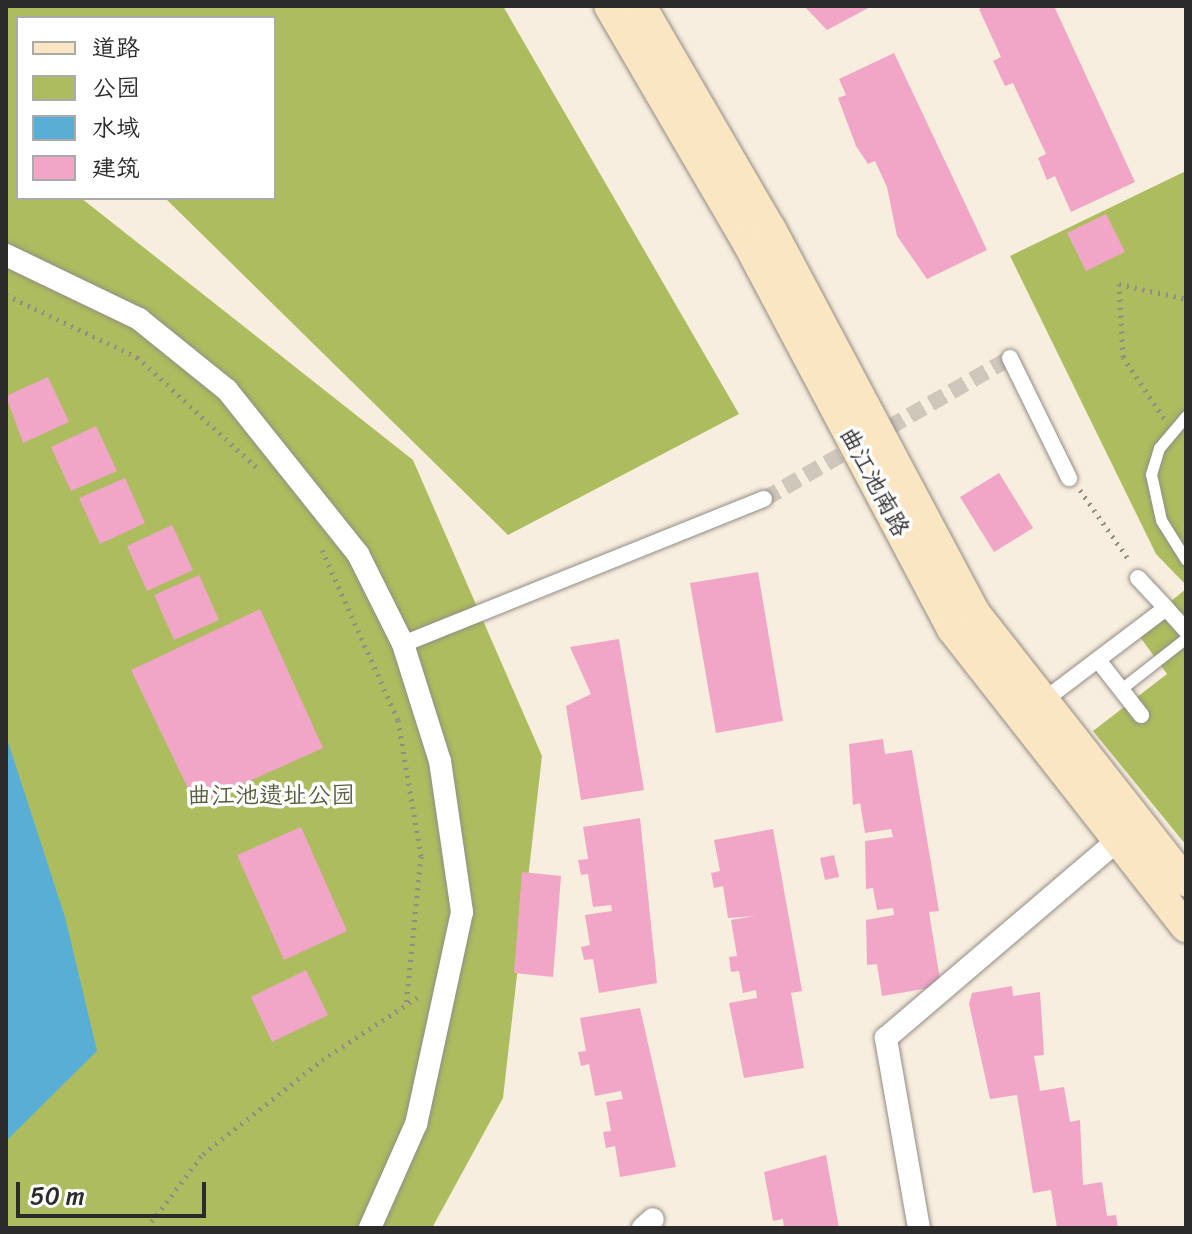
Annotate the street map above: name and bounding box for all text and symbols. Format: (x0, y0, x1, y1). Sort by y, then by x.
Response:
legend (16, 16, 276, 200)
text: 道路 (92, 27, 140, 69)
text: 公园 (92, 67, 140, 109)
text: 水域 (92, 107, 140, 149)
text: 建筑 (92, 147, 140, 189)
street label: 曲江池南路 (833, 422, 915, 542)
park label: 曲江池遗址公园 (187, 782, 355, 810)
scale bar (20, 1166, 210, 1216)
text: 50 m (30, 1175, 85, 1217)

